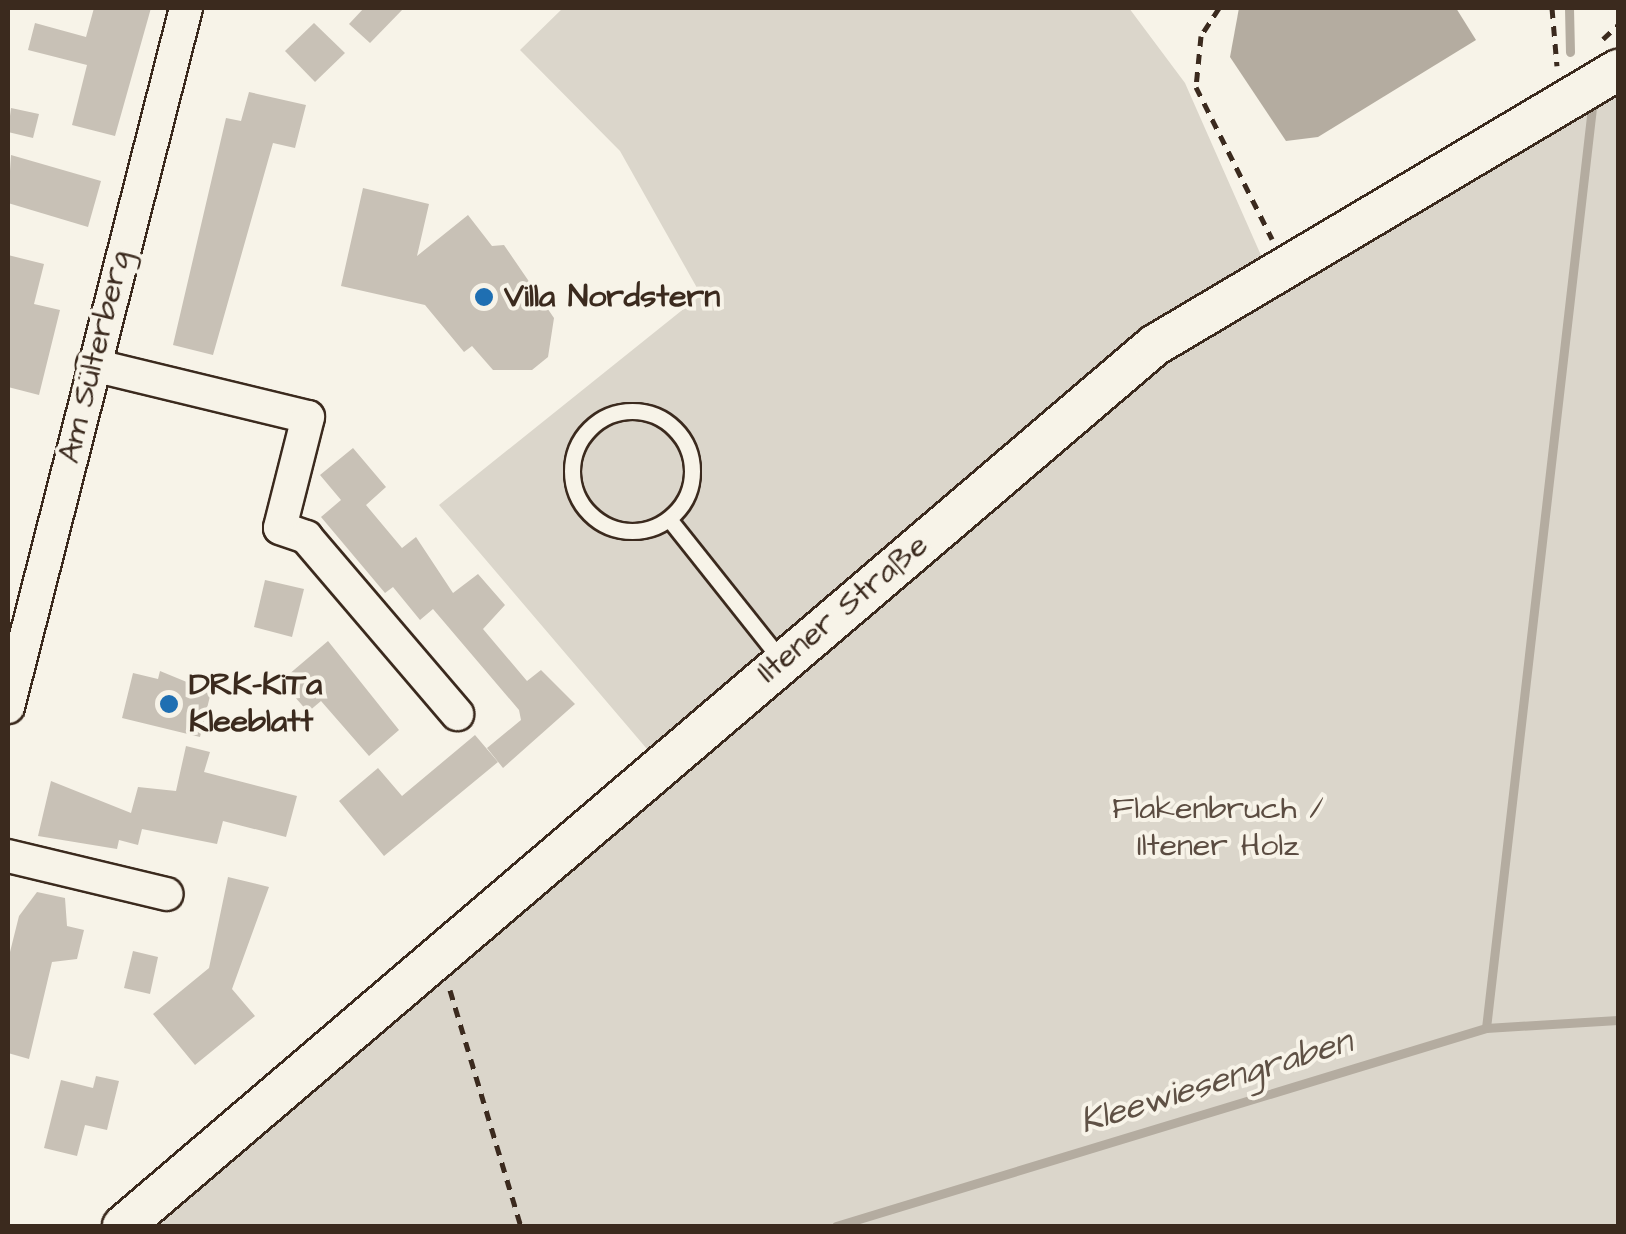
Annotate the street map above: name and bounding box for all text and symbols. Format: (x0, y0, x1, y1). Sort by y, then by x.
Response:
street label: Am Sülterberg (50, 247, 140, 467)
place label: Villa Nordstern (504, 278, 720, 316)
marker: Villa Nordstern (473, 286, 495, 308)
street label: Iltener Straße (750, 526, 936, 692)
place label: DRK-KiTa Kleeblatt (189, 667, 322, 742)
marker: DRK-KiTa Kleeblatt (158, 693, 180, 715)
park label: Flakenbruch / Iltener Holz (1112, 791, 1324, 866)
water label: Kleewiesengraben (1075, 1021, 1357, 1143)

